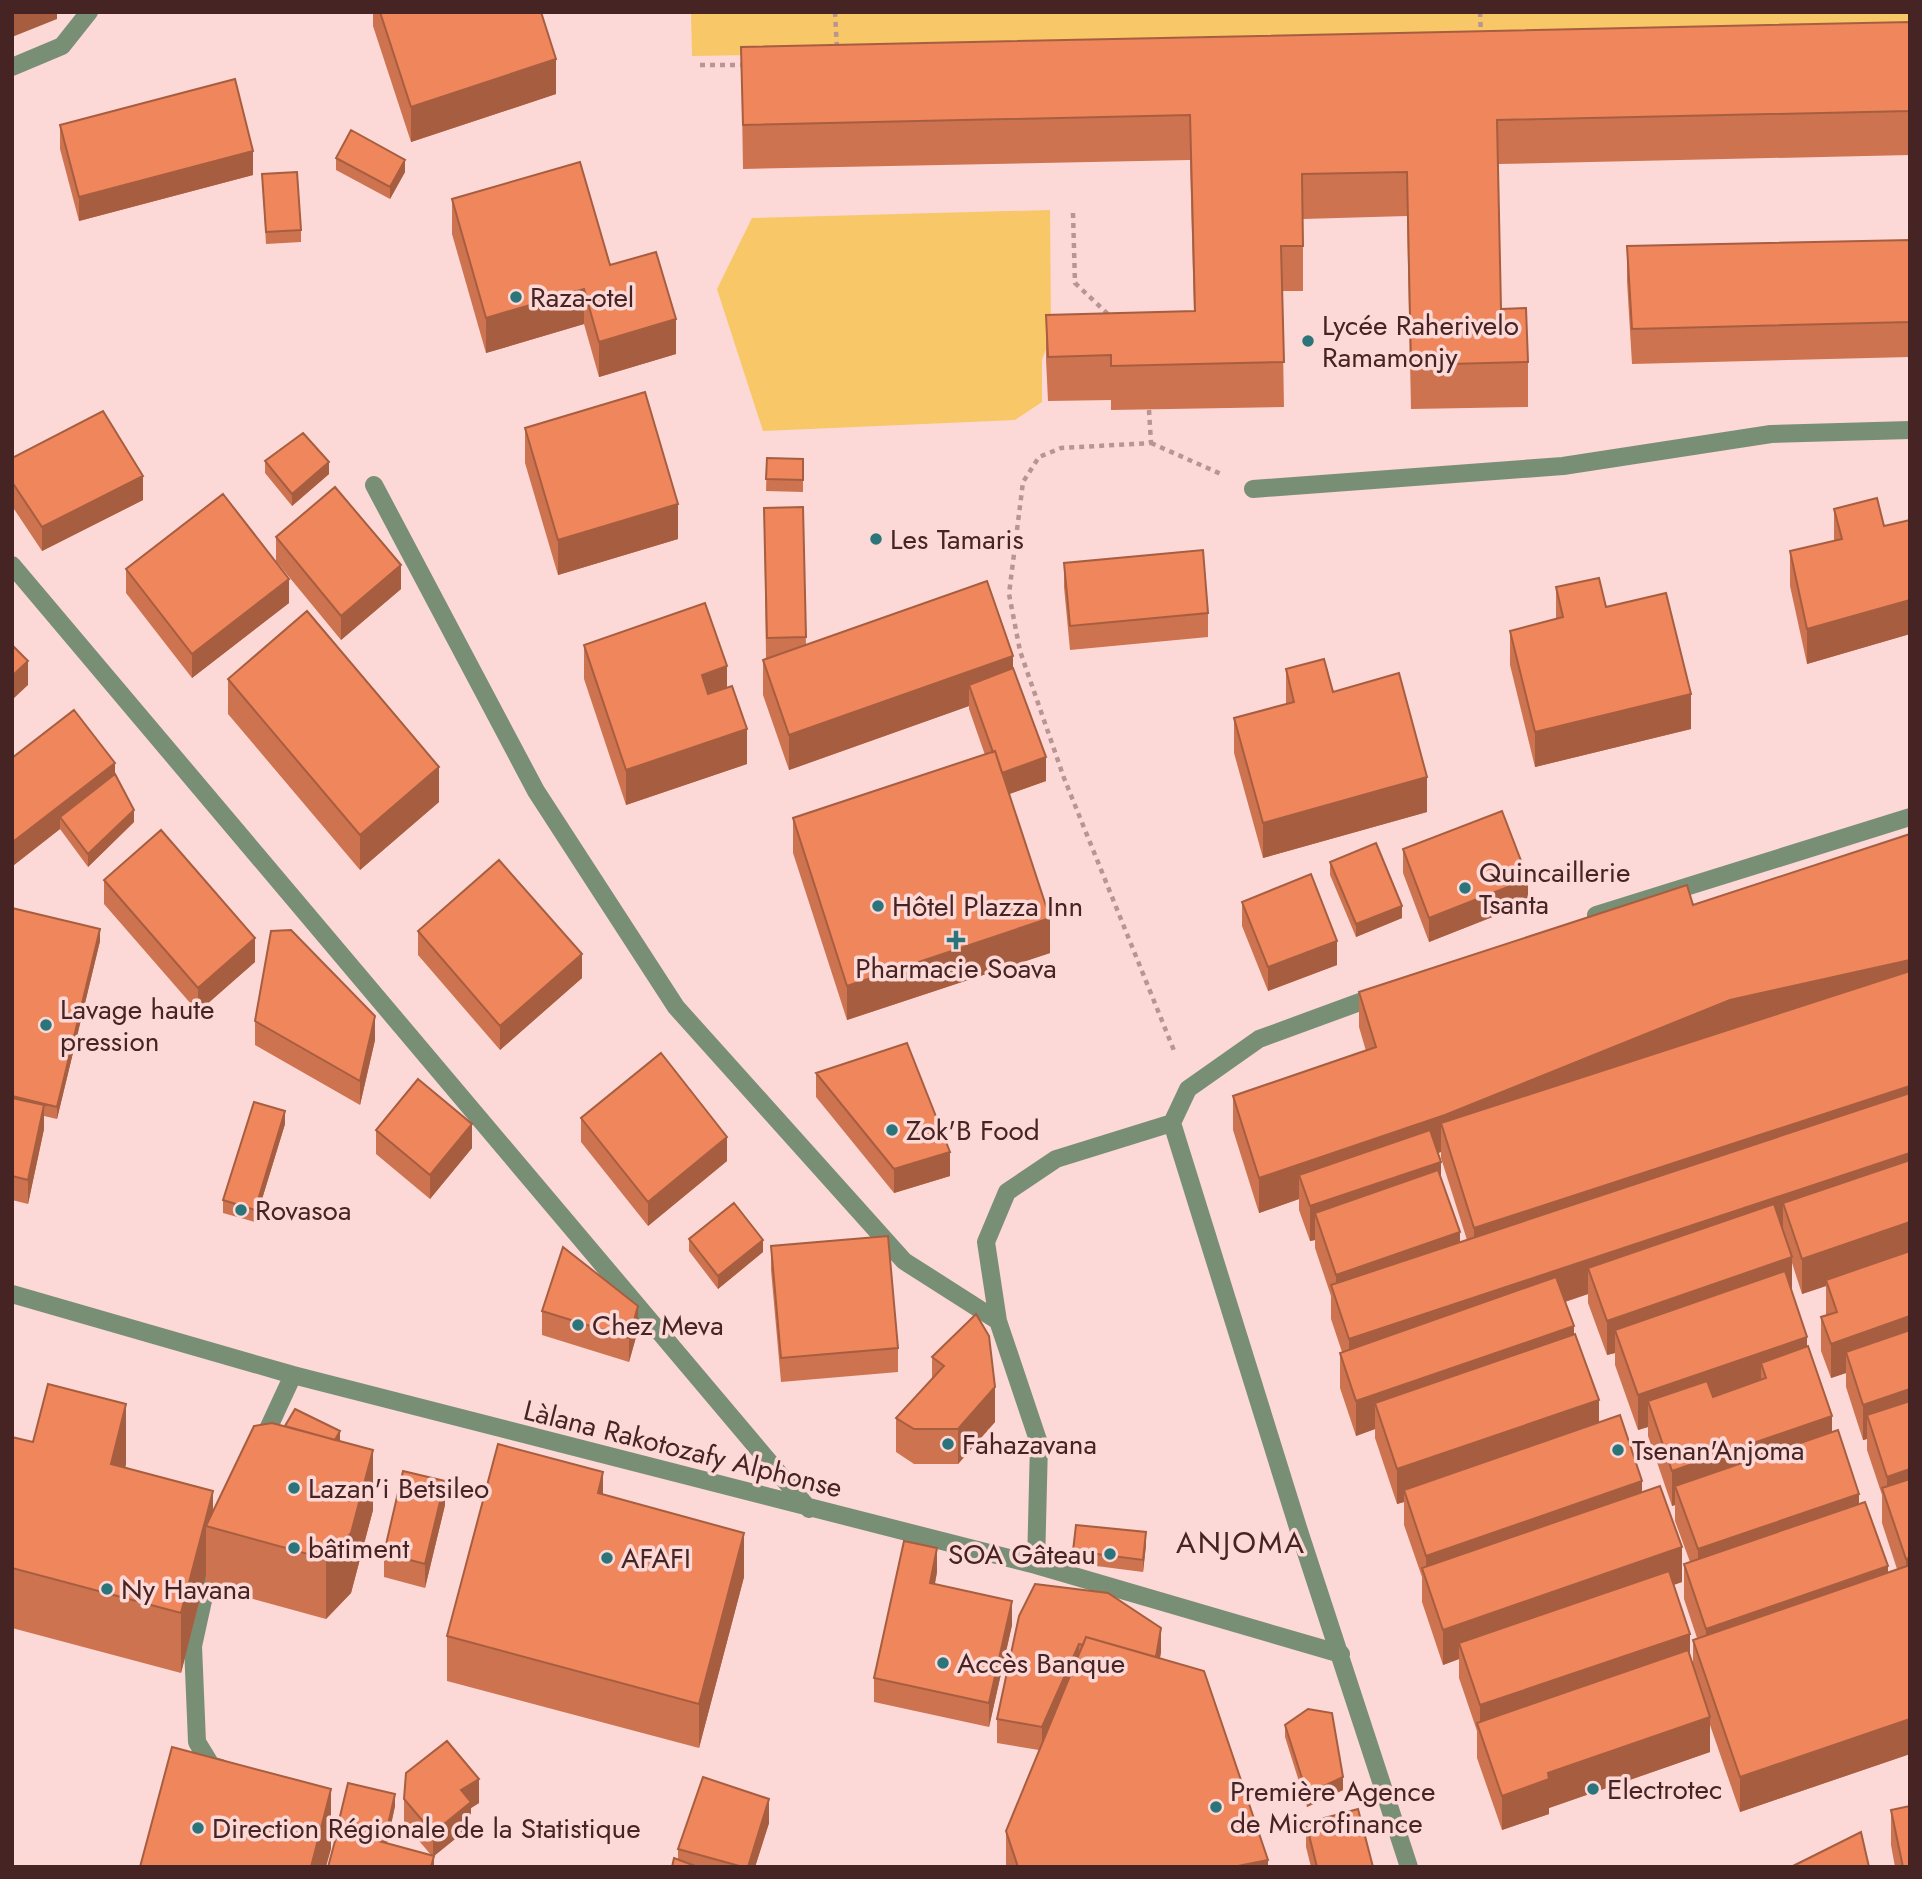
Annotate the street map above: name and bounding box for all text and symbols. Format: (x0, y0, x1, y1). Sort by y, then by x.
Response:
place label: Raza-otel (530, 277, 634, 318)
marker: Raza-otel (508, 289, 524, 305)
place label: Lycée Raherivelo Ramamonjy (1322, 305, 1519, 378)
marker: Lycée Raherivelo Ramamonjy (1300, 333, 1316, 349)
place label: Les Tamaris (890, 519, 1024, 560)
marker: Les Tamaris (868, 531, 884, 547)
place label: Quincaillerie Tsanta (1479, 852, 1631, 925)
marker: Quincaillerie Tsanta (1457, 880, 1473, 896)
place label: Hôtel Plazza Inn (892, 886, 1083, 927)
marker: Hôtel Plazza Inn (870, 898, 886, 914)
marker: Pharmacie Soava (948, 932, 964, 948)
place label: Pharmacie Soava (855, 948, 1057, 989)
place label: Lavage haute pression (60, 989, 215, 1062)
marker: Lavage haute pression (38, 1017, 54, 1033)
place label: Zok'B Food (906, 1110, 1040, 1151)
marker: Zok'B Food (884, 1122, 900, 1138)
place label: Rovasoa (255, 1190, 351, 1231)
marker: Rovasoa (233, 1202, 249, 1218)
place label: Chez Meva (592, 1305, 724, 1346)
marker: Chez Meva (570, 1317, 586, 1333)
street label: Làlana Rakotozafy Alphonse (519, 1390, 847, 1508)
place label: Fahazavana (962, 1424, 1097, 1465)
place label: Tsenan'Anjoma (1632, 1430, 1805, 1471)
marker: Fahazavana (940, 1436, 956, 1452)
marker: Tsenan'Anjoma (1610, 1442, 1626, 1458)
place label: Lazan'i Betsileo (308, 1468, 489, 1509)
marker: Lazan'i Betsileo (286, 1480, 302, 1496)
district label: ANJOMA (1176, 1521, 1306, 1564)
place label: bâtiment (308, 1528, 410, 1569)
place label: SOA Gâteau (948, 1534, 1096, 1575)
place label: AFAFI (621, 1538, 691, 1579)
marker: bâtiment (286, 1540, 302, 1556)
marker: SOA Gâteau (1102, 1546, 1118, 1562)
marker: AFAFI (599, 1550, 615, 1566)
place label: Ny Havana (121, 1569, 251, 1610)
marker: Ny Havana (99, 1581, 115, 1597)
place label: Accès Banque (957, 1643, 1125, 1684)
marker: Accès Banque (935, 1655, 951, 1671)
place label: Electrotec (1607, 1769, 1722, 1810)
place label: Première Agence de Microfinance (1230, 1771, 1435, 1844)
marker: Electrotec (1585, 1781, 1601, 1797)
marker: Première Agence de Microfinance (1208, 1799, 1224, 1815)
place label: Direction Régionale de la Statistique (212, 1808, 641, 1849)
marker: Direction Régionale de la Statistique (190, 1820, 206, 1836)

